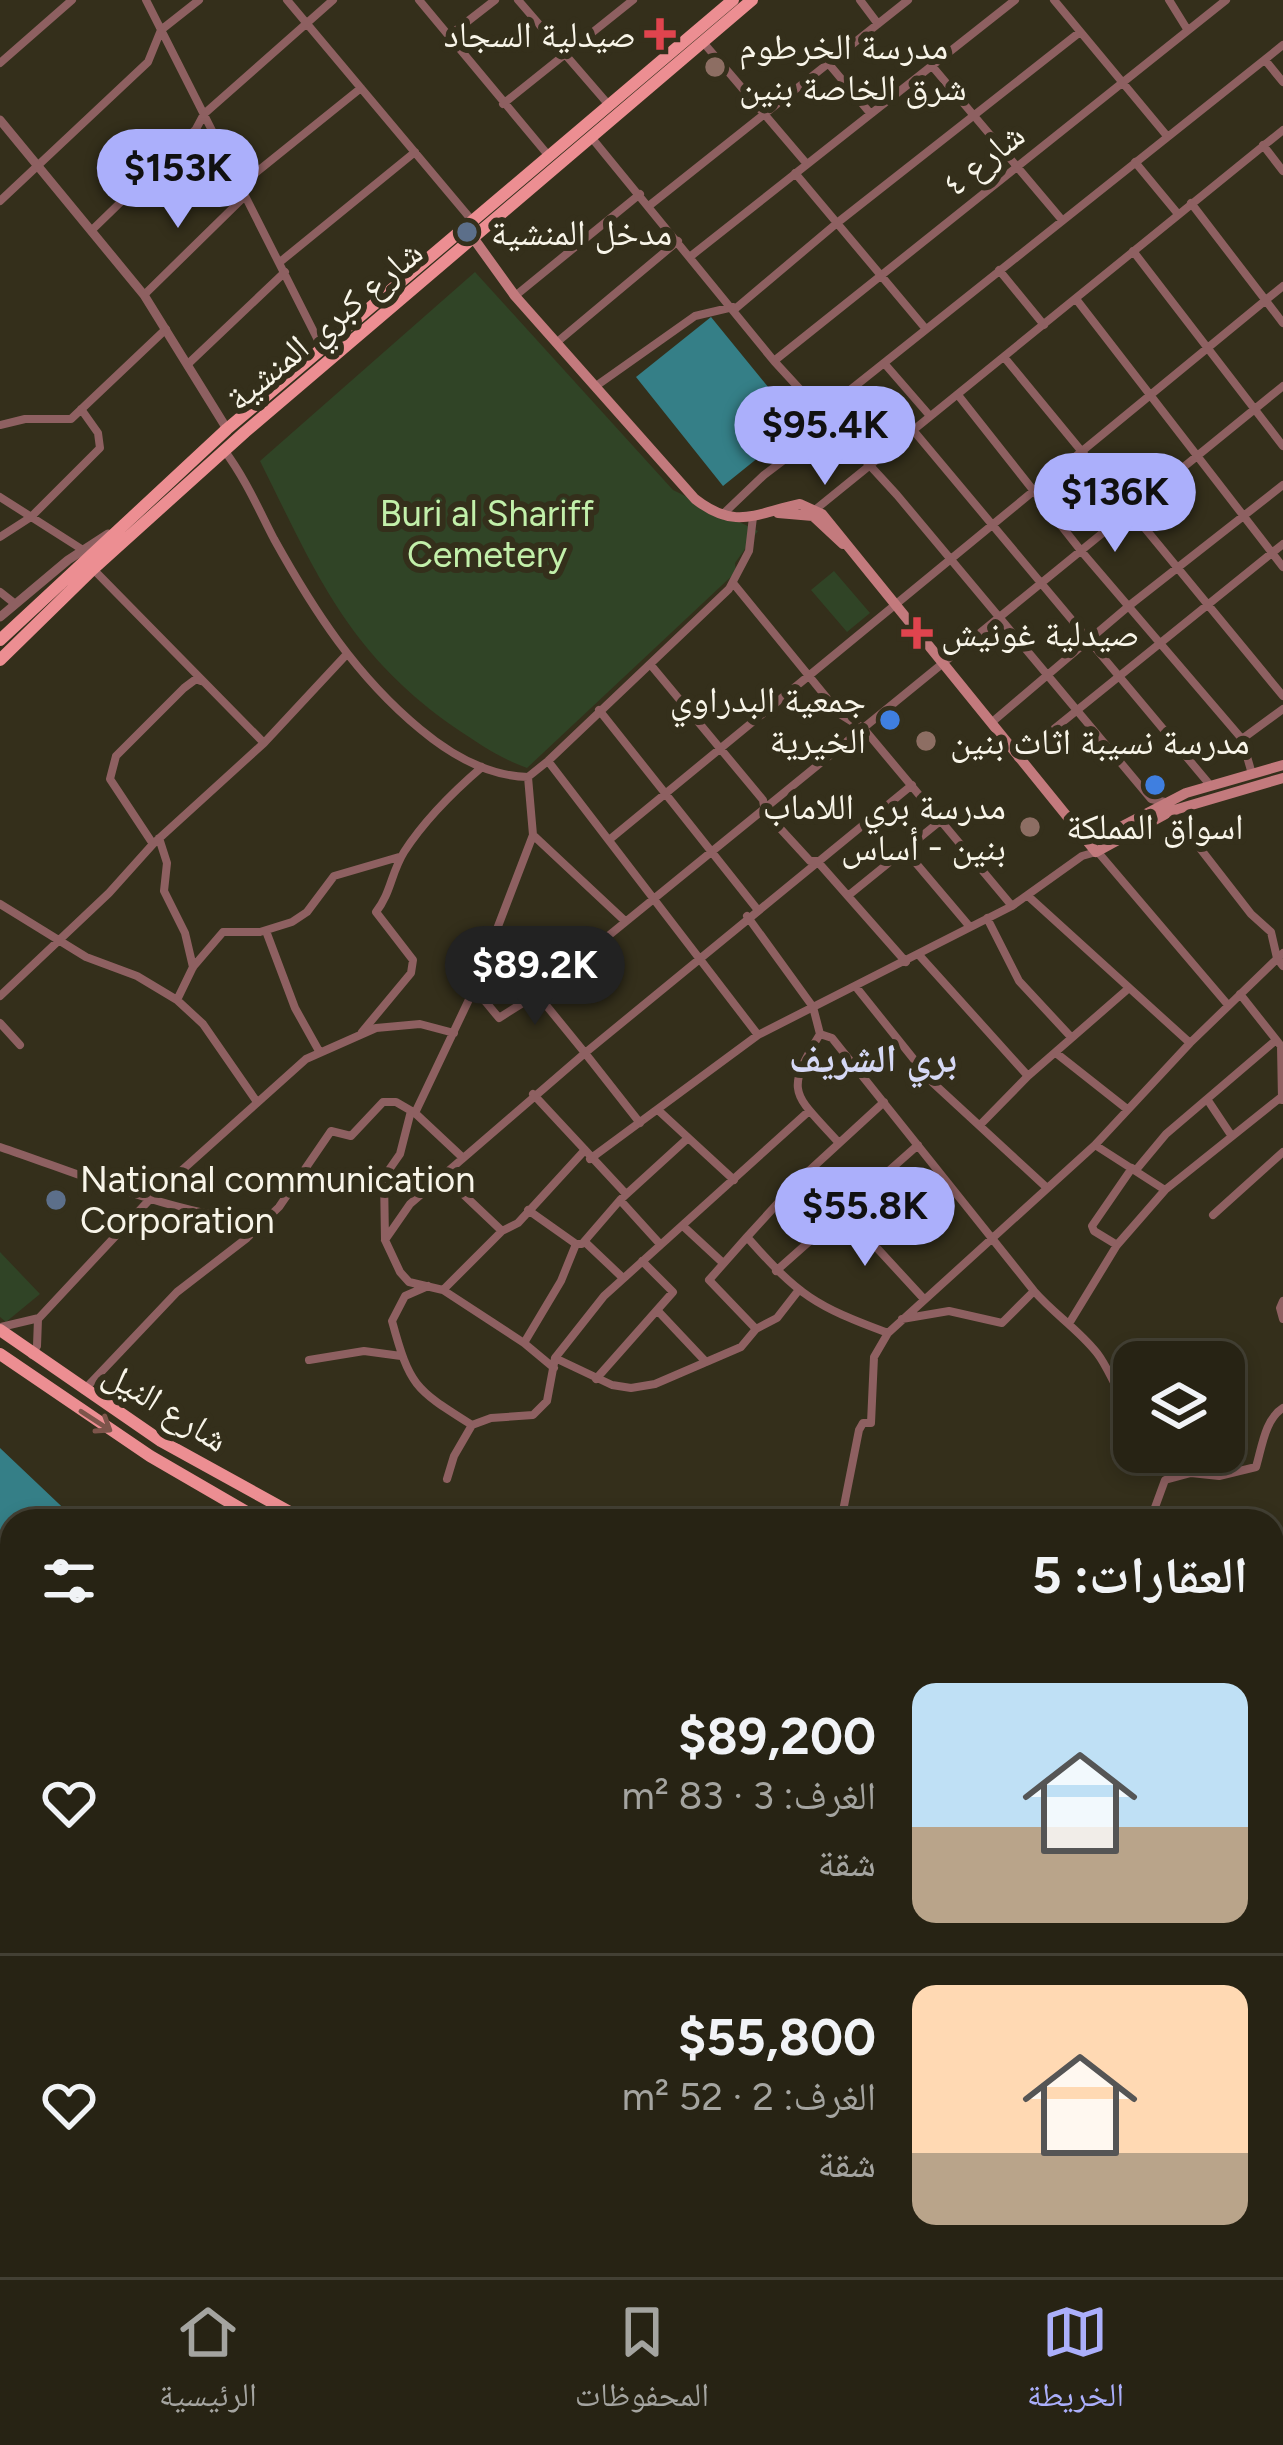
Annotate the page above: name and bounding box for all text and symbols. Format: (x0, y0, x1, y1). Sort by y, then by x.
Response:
place label: صيدلية السجاد (444, 13, 636, 56)
marker: صيدلية السجاد (647, 21, 673, 47)
place label: مدرسة الخرطوم شرق الخاصة بنين (739, 25, 967, 109)
marker: مدرسة الخرطوم شرق الخاصة بنين (702, 54, 728, 80)
street label: شارع ٤ (933, 113, 1033, 206)
pin: $153K (94, 129, 262, 231)
text: $153K (124, 144, 232, 191)
place label: مدخل المنشية (491, 211, 672, 254)
marker: مدخل المنشية (454, 219, 480, 245)
street label: شارع كبري المنشية (217, 230, 436, 425)
pin: $95.4K (727, 386, 923, 488)
text: $95.4K (761, 401, 889, 448)
pin: $136K (1031, 453, 1199, 555)
text: $136K (1061, 468, 1169, 515)
park label: Buri al Shariff Cemetery (380, 492, 595, 576)
place label: صيدلية غونيش (941, 612, 1140, 655)
marker: صيدلية غونيش (904, 620, 930, 646)
place label: جمعية البدراوي الخيرية (670, 678, 866, 762)
marker: جمعية البدراوي الخيرية (877, 707, 903, 733)
place label: مدرسة نسيبة اثاث بنين (950, 720, 1250, 763)
marker: مدرسة نسيبة اثاث بنين (913, 728, 939, 754)
marker: اسواق المملكة (1142, 772, 1168, 798)
place label: مدرسة بري اللاماب بنين - أساس (763, 785, 1006, 869)
place label: اسواق المملكة (1066, 805, 1244, 848)
marker: مدرسة بري اللاماب بنين - أساس (1017, 814, 1043, 840)
pin: $89.2K (437, 926, 633, 1028)
text: $89.2K (472, 941, 598, 988)
district label: بري الشريف (789, 1035, 957, 1089)
place label: National communication Corporation (80, 1158, 475, 1242)
pin: $55.8K (767, 1167, 963, 1269)
text: $55.8K (802, 1182, 928, 1229)
marker: National communication Corporation (43, 1187, 69, 1213)
map controls (1113, 1341, 1245, 1473)
button: layers (1113, 1341, 1245, 1473)
street label: شارع النيل (95, 1351, 236, 1462)
one-way arrow (79, 1408, 113, 1433)
text: العقارات: 5 (1032, 1545, 1248, 1606)
icon: filters (36, 1548, 102, 1614)
text: $89,200 (678, 1706, 876, 1767)
icon: home (1008, 1731, 1152, 1875)
icon: heart (36, 1770, 102, 1836)
text: الغرف: 3 · 83 m² (621, 1772, 876, 1819)
text: شقة (818, 1839, 876, 1886)
text: $55,800 (678, 2007, 876, 2068)
icon: home (1008, 2033, 1152, 2177)
icon: heart (36, 2072, 102, 2138)
text: الغرف: 2 · 52 m² (622, 2073, 876, 2120)
text: شقة (818, 2140, 876, 2187)
tab: الرئيسية (159, 2299, 257, 2427)
tab: المحفوظات (575, 2299, 709, 2427)
tab: الخريطة (1027, 2299, 1124, 2427)

